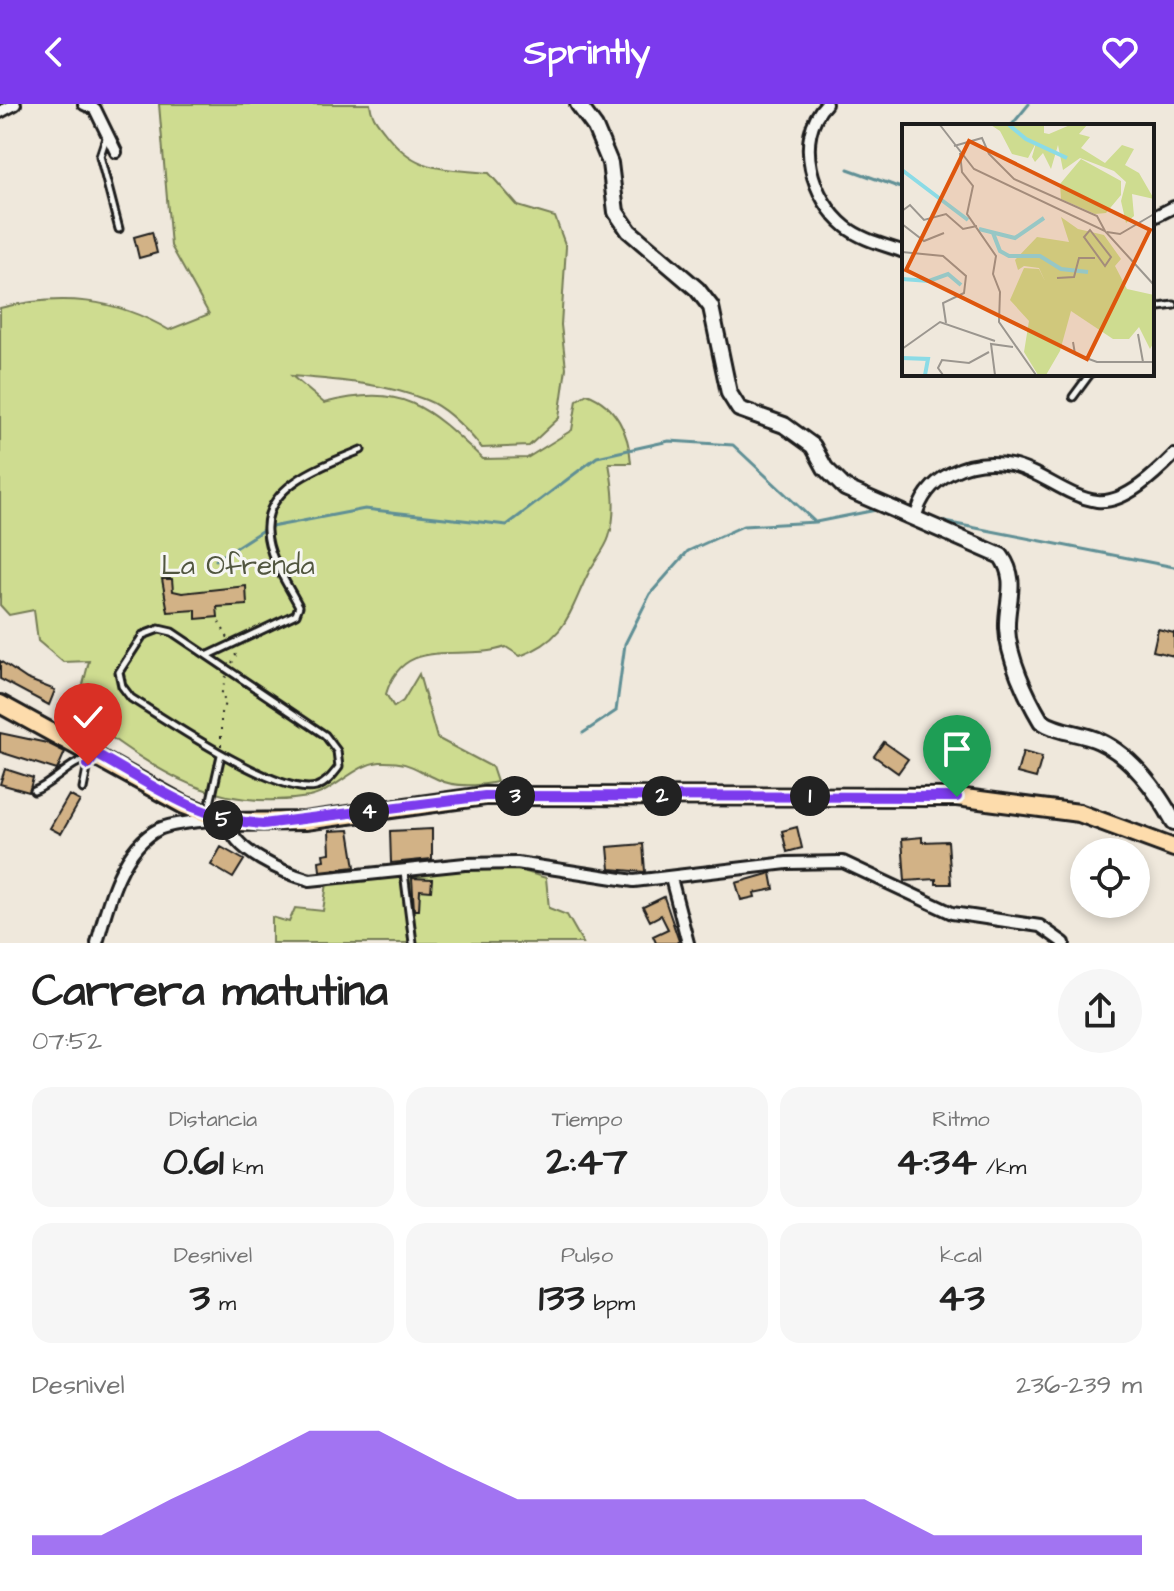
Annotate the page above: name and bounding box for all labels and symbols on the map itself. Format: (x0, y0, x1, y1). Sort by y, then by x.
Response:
inset map (902, 124, 1154, 376)
park label: La Ofrenda (161, 546, 315, 585)
pin (54, 683, 122, 765)
pin (923, 715, 991, 797)
pin: 3 (495, 776, 535, 816)
pin: 2 (642, 776, 682, 816)
pin: 1 (790, 776, 830, 816)
pin: 4 (349, 792, 389, 832)
pin: 5 (203, 800, 243, 840)

